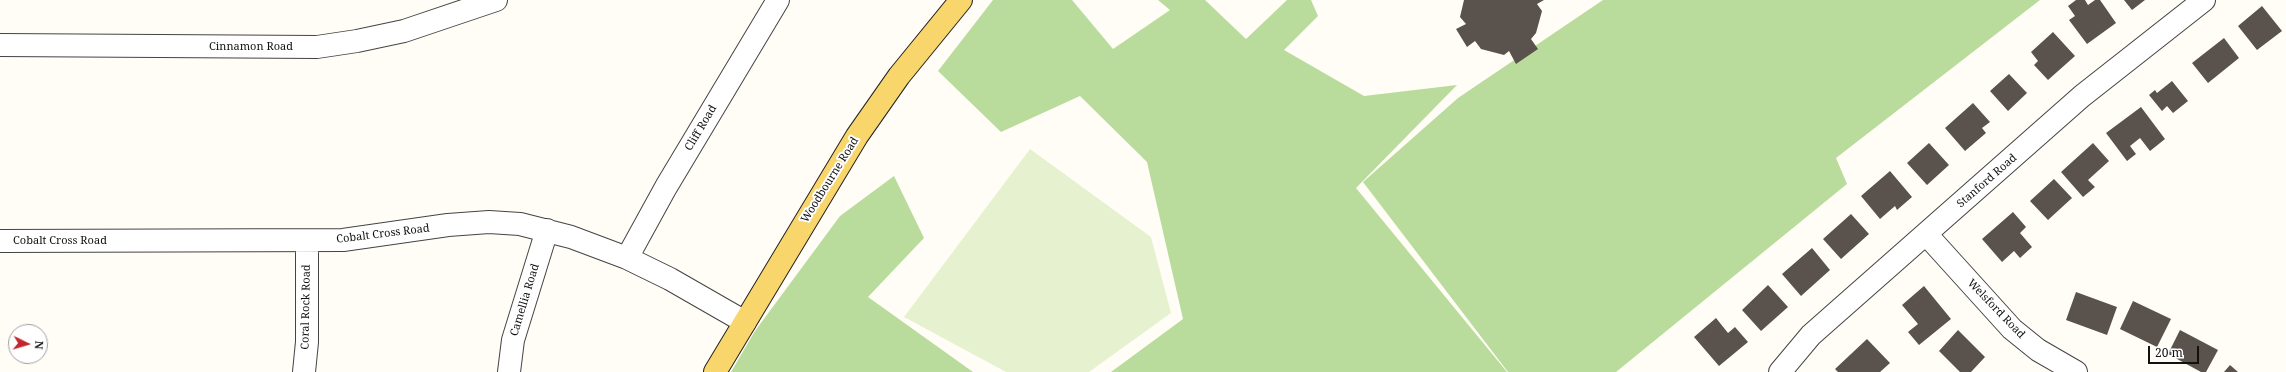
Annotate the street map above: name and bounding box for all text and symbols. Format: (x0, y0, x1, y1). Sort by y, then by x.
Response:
street label: Cinnamon Road (209, 40, 293, 54)
street label: Cliff Road (682, 103, 720, 153)
street label: Woodbourne Road (798, 135, 862, 225)
street label: Stanford Road (1954, 151, 2020, 211)
street label: Cobalt Cross Road (336, 222, 430, 246)
street label: Cobalt Cross Road (13, 234, 107, 248)
street label: Camellia Road (508, 262, 542, 338)
street label: Coral Rock Road (299, 264, 313, 350)
street label: Welsford Road (1965, 277, 2027, 341)
north arrow (8, 324, 48, 364)
scale bar (2150, 338, 2201, 364)
text: N (32, 340, 47, 350)
text: 20 m (2155, 344, 2183, 361)

